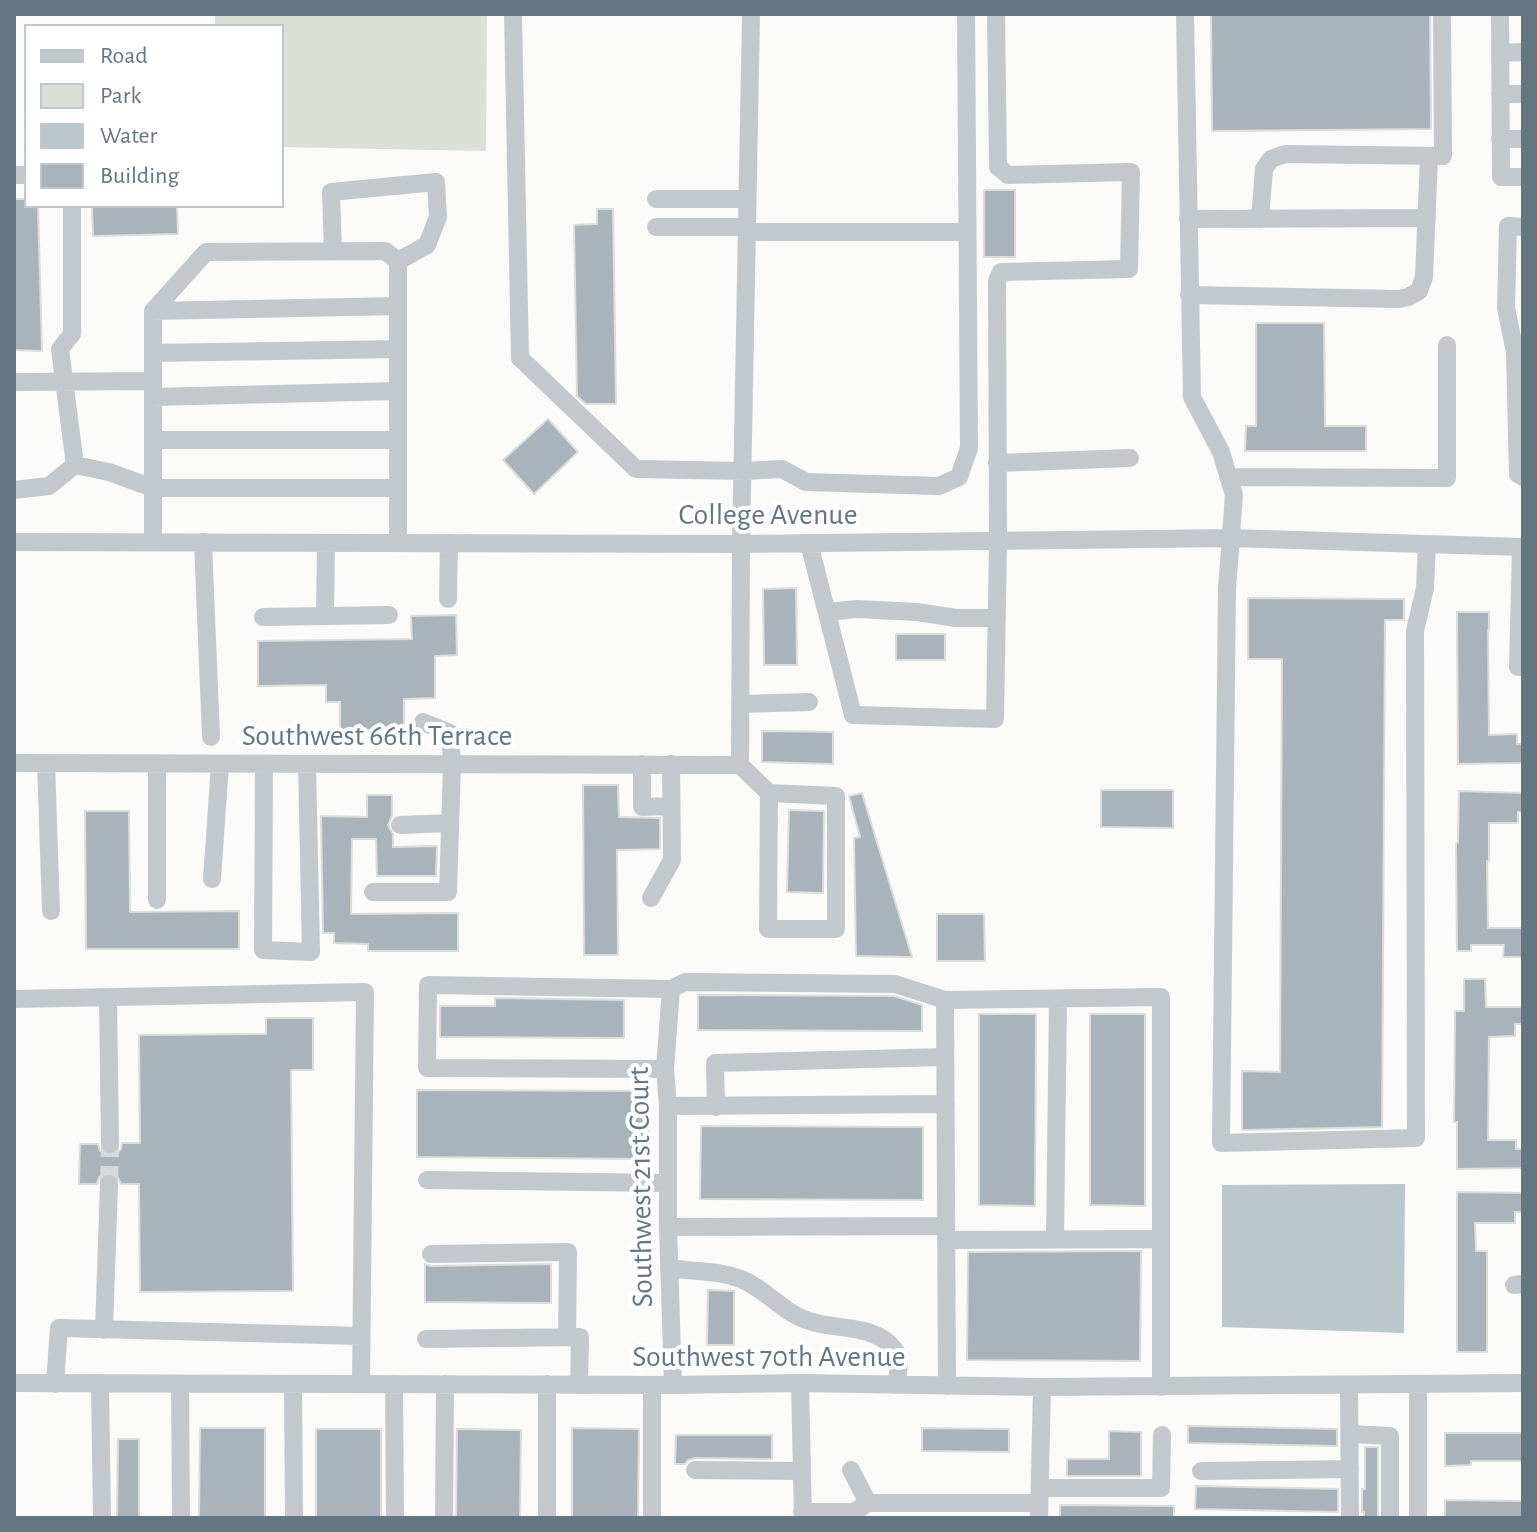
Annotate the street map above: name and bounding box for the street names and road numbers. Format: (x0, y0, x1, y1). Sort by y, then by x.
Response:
street label: College Avenue (679, 497, 857, 533)
street label: Southwest 66th Terrace (242, 718, 512, 754)
street label: Southwest 21st Court (621, 1066, 661, 1308)
street label: Southwest 70th Avenue (632, 1339, 906, 1375)

